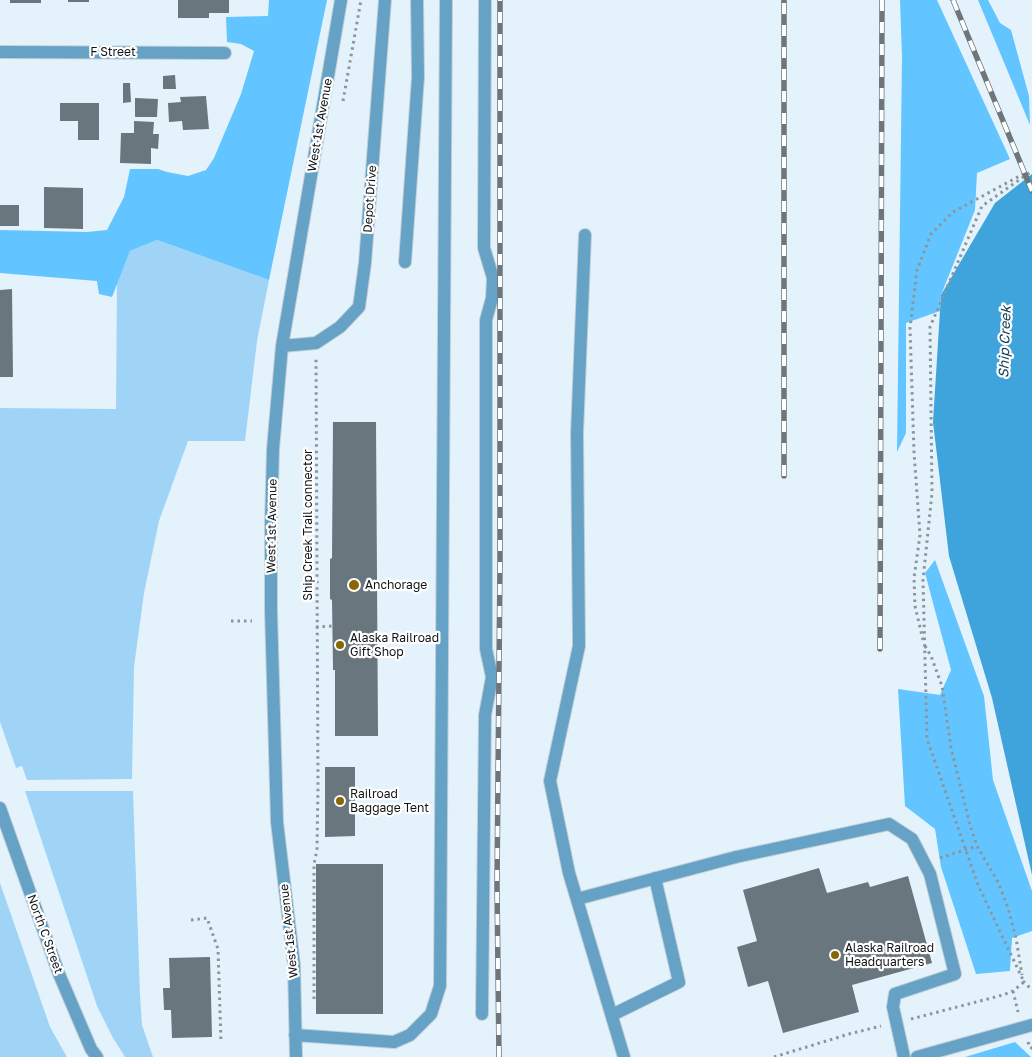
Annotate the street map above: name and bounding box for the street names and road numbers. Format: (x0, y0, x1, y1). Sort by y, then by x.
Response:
street label: F Street (90, 45, 136, 59)
street label: West 1st Avenue (305, 77, 335, 173)
street label: Depot Drive (360, 165, 380, 233)
street label: Ship Creek Trail connector (301, 449, 315, 601)
street label: West 1st Avenue (264, 479, 280, 573)
street label: West 1st Avenue (277, 883, 301, 979)
street label: North C Street (24, 892, 66, 976)

